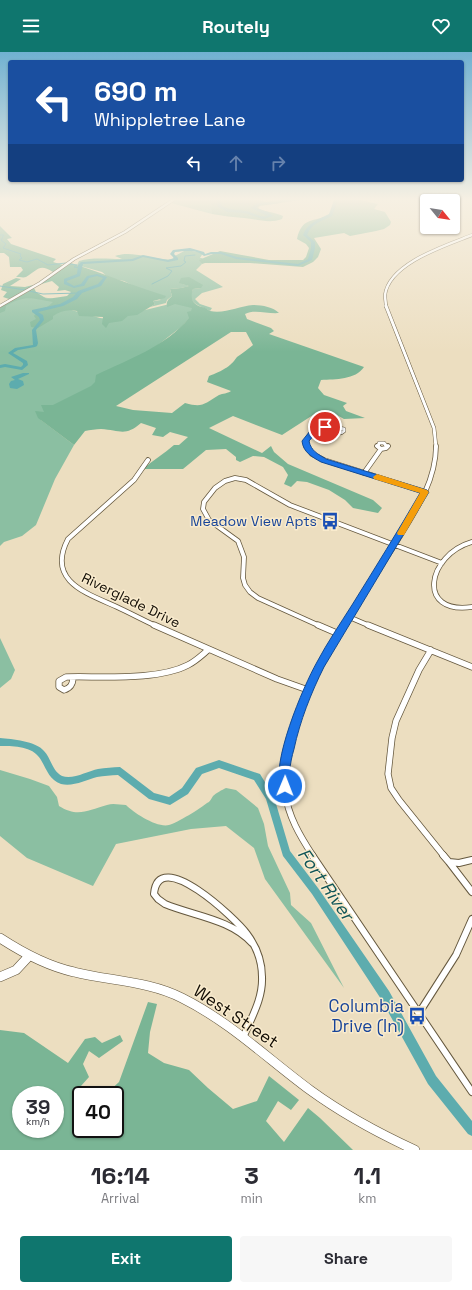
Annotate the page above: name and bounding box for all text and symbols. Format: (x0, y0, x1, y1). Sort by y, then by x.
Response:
icon: menu (20, 15, 42, 37)
text: Routely (202, 15, 270, 38)
icon: heart (430, 15, 452, 37)
text: 690 m (94, 73, 178, 109)
icon: left (28, 76, 80, 128)
text: Whippletree Lane (94, 108, 246, 131)
icon: left (183, 152, 205, 174)
icon: ahead (225, 152, 247, 174)
icon: right (267, 152, 289, 174)
north arrow (420, 194, 460, 234)
map controls (420, 194, 460, 234)
pin (308, 410, 342, 444)
icon: arrive (314, 416, 336, 438)
bus stop icon: Meadow View Apts (320, 511, 340, 531)
place label: Meadow View Apts (190, 512, 317, 530)
street label: Riverglade Drive (79, 568, 183, 632)
position arrow (264, 765, 306, 807)
water label: Fort River (293, 843, 360, 926)
street label: West Street (189, 980, 283, 1053)
place label: Columbia Drive (In) (329, 995, 404, 1037)
bus stop icon: Columbia Drive (In) (407, 1006, 427, 1026)
speed limit sign: 40 (72, 1086, 124, 1138)
text: 39 (26, 1094, 50, 1120)
text: km/h (26, 1115, 50, 1128)
text: 16:14 (91, 1160, 150, 1191)
text: 3 (244, 1160, 259, 1191)
text: 1.1 (354, 1160, 381, 1191)
text: Arrival (101, 1190, 140, 1207)
text: min (240, 1190, 263, 1207)
text: km (358, 1190, 376, 1207)
button: Exit (20, 1236, 232, 1282)
button: Share (240, 1236, 452, 1282)

